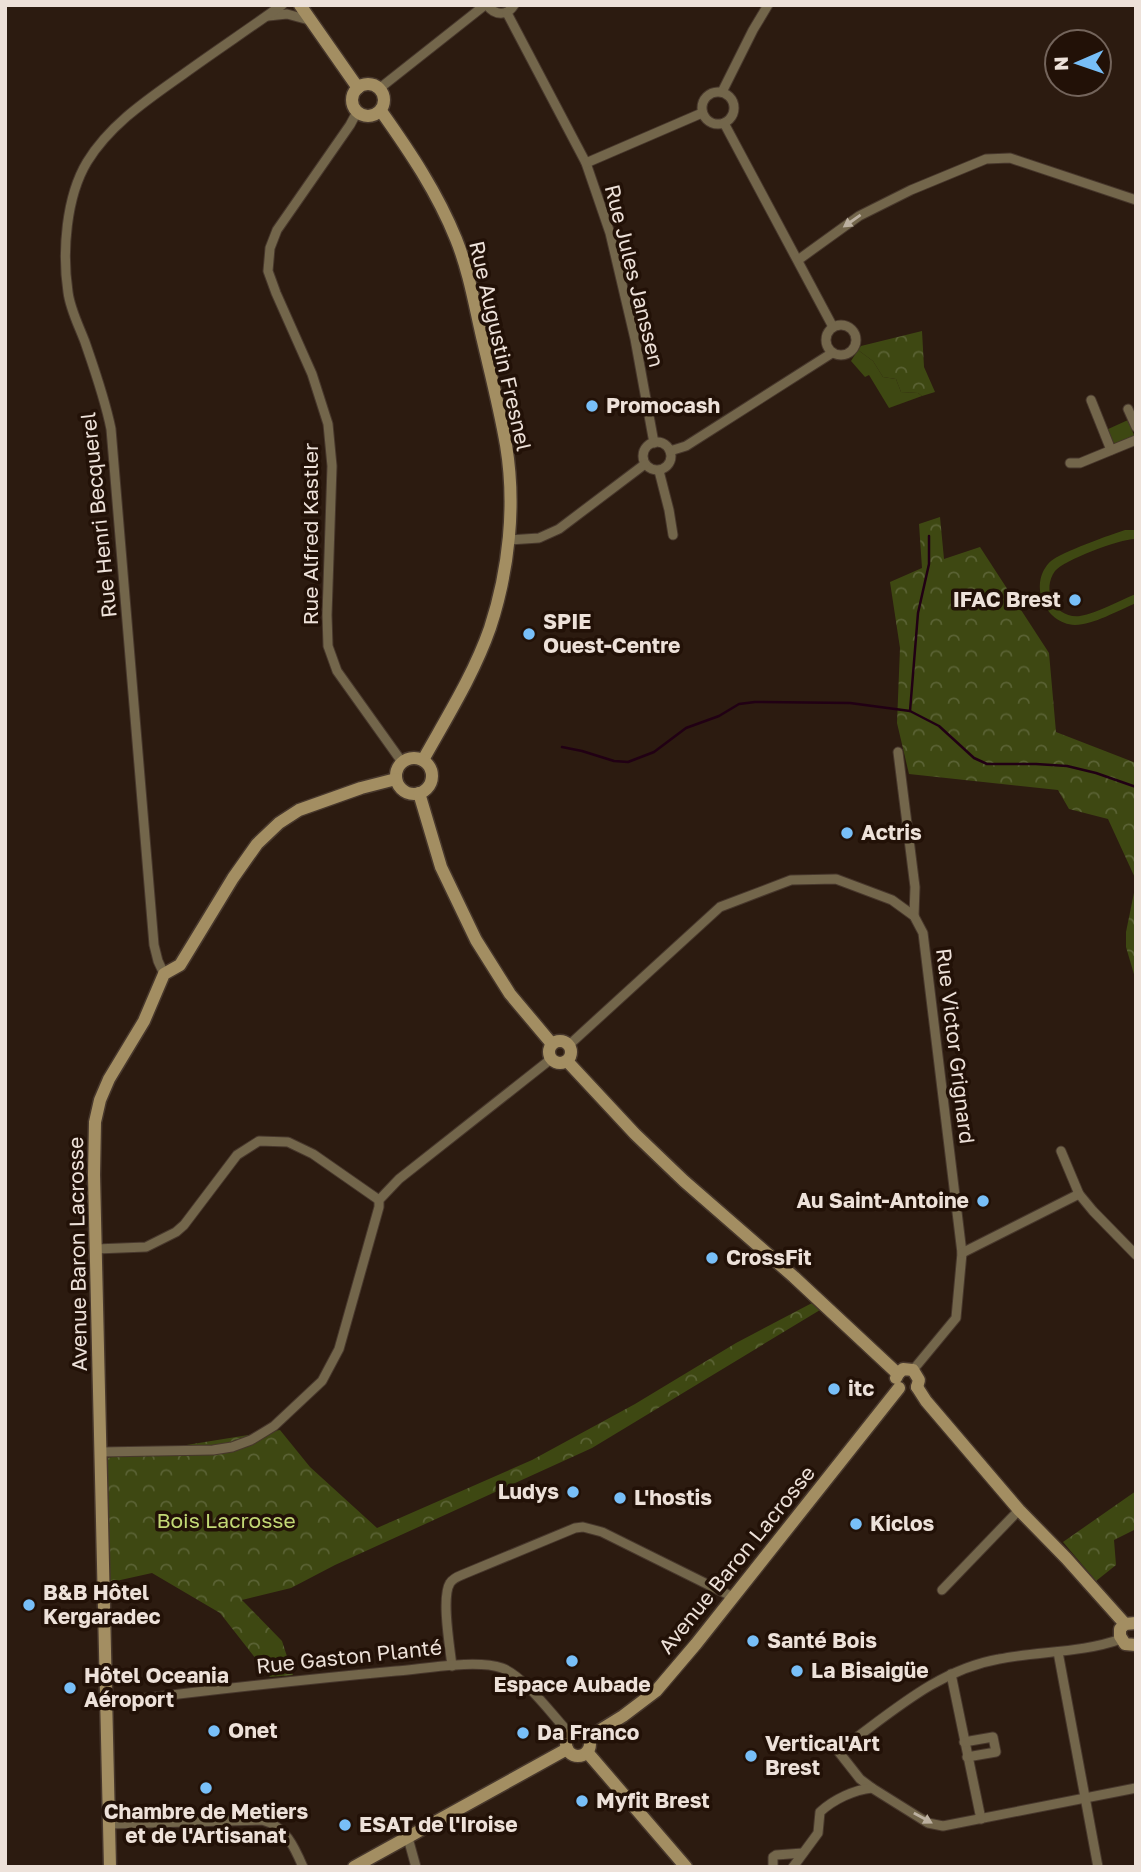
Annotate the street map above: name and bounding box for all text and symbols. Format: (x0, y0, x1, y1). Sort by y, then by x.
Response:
north arrow (1043, 28, 1113, 98)
text: N (1049, 56, 1072, 71)
street label: Rue Jules Janssen (600, 182, 670, 370)
one-way arrow (843, 214, 861, 228)
street label: Rue Augustin Fresnel (464, 238, 538, 453)
place label: Promocash (606, 392, 720, 418)
marker: Promocash (584, 398, 600, 414)
street label: Rue Henri Becquerel (74, 411, 122, 619)
street label: Rue Alfred Kastler (297, 443, 323, 625)
place label: IFAC Brest (953, 586, 1061, 612)
marker: IFAC Brest (1067, 592, 1083, 608)
place label: SPIE Ouest-Centre (543, 608, 680, 658)
marker: SPIE Ouest-Centre (521, 626, 537, 642)
place label: Actris (861, 819, 922, 845)
marker: Actris (839, 825, 855, 841)
street label: Rue Victor Grignard (931, 947, 981, 1145)
street label: Avenue Baron Lacrosse (62, 1137, 92, 1372)
place label: Au Saint-Antoine (796, 1187, 969, 1213)
marker: Au Saint-Antoine (975, 1193, 991, 1209)
place label: CrossFit (726, 1244, 812, 1270)
marker: CrossFit (704, 1250, 720, 1266)
place label: itc (848, 1375, 874, 1401)
marker: itc (826, 1381, 842, 1397)
street label: Avenue Baron Lacrosse (652, 1460, 820, 1659)
place label: Ludys (498, 1478, 559, 1504)
marker: Ludys (565, 1484, 581, 1500)
place label: L'hostis (634, 1484, 712, 1510)
marker: L'hostis (612, 1490, 628, 1506)
park label: Bois Lacrosse (156, 1507, 296, 1533)
place label: Kiclos (870, 1510, 935, 1536)
marker: Kiclos (848, 1516, 864, 1532)
place label: B&B Hôtel Kergaradec (43, 1579, 161, 1629)
marker: B&B Hôtel Kergaradec (21, 1597, 37, 1613)
place label: Santé Bois (767, 1627, 877, 1653)
street label: Rue Gaston Planté (255, 1633, 443, 1679)
marker: Santé Bois (745, 1633, 761, 1649)
marker: Espace Aubade (564, 1653, 580, 1669)
place label: La Bisaigüe (811, 1657, 929, 1683)
place label: Hôtel Oceania Aéroport (84, 1662, 229, 1712)
marker: La Bisaigüe (789, 1663, 805, 1679)
place label: Espace Aubade (493, 1671, 651, 1697)
marker: Hôtel Oceania Aéroport (62, 1680, 78, 1696)
place label: Onet (228, 1717, 278, 1743)
place label: Da Franco (537, 1719, 639, 1745)
marker: Onet (206, 1723, 222, 1739)
marker: Da Franco (515, 1725, 531, 1741)
place label: Vertical'Art Brest (765, 1730, 880, 1780)
marker: Vertical'Art Brest (743, 1748, 759, 1764)
marker: Chambre de Metiers et de l'Artisanat (198, 1780, 214, 1796)
place label: Myfit Brest (596, 1787, 710, 1813)
marker: Myfit Brest (574, 1793, 590, 1809)
place label: Chambre de Metiers et de l'Artisanat (104, 1798, 309, 1848)
place label: ESAT de l'Iroise (359, 1811, 518, 1837)
one-way arrow (914, 1812, 934, 1824)
marker: ESAT de l'Iroise (337, 1817, 353, 1833)

